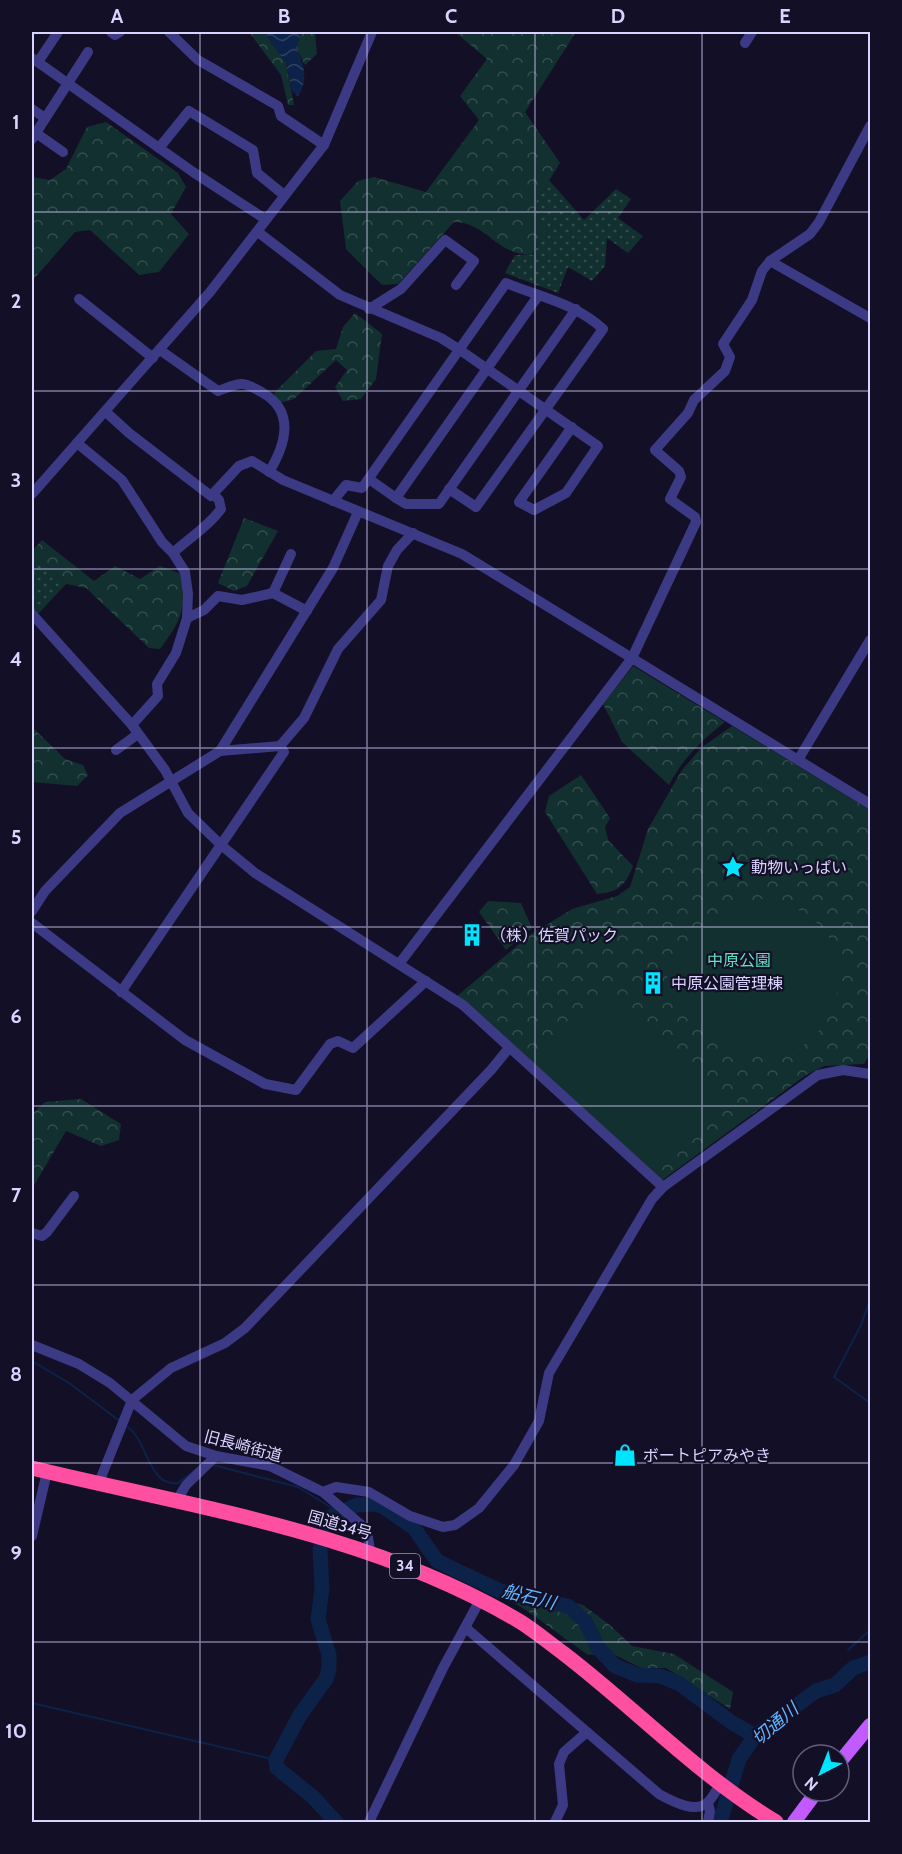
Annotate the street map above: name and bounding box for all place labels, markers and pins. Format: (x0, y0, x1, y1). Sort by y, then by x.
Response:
place icon: 動物いっぱい (720, 854, 746, 880)
place label: 動物いっぱい (751, 858, 847, 877)
building icon: （株）佐賀パック (459, 922, 485, 948)
place label: （株）佐賀パック (490, 926, 618, 945)
building icon: 中原公園管理棟 (640, 970, 666, 996)
place label: 中原公園管理棟 (671, 974, 783, 993)
shop icon: ボートピアみやき (612, 1442, 638, 1468)
place label: ボートピアみやき (643, 1446, 771, 1465)

